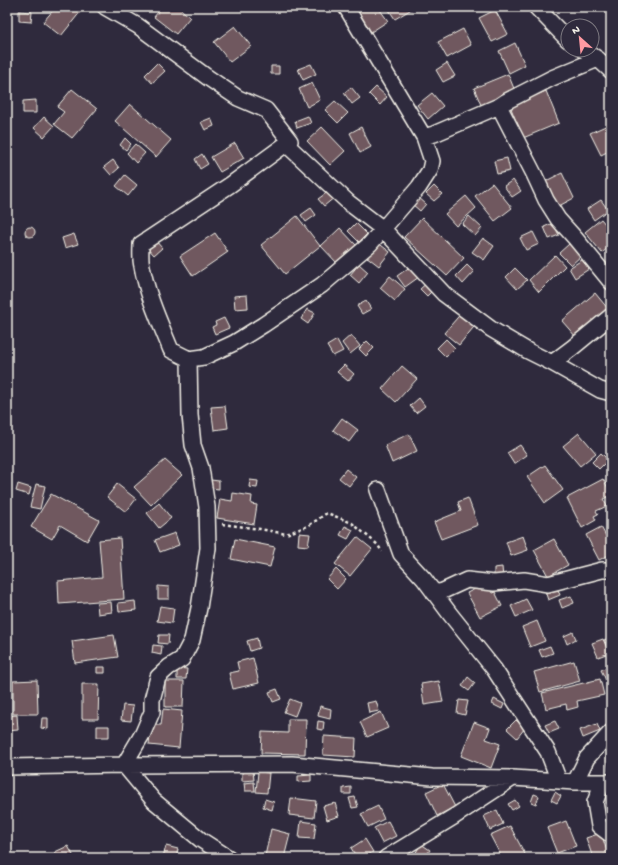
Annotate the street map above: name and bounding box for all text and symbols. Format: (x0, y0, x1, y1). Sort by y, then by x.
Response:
north arrow (560, 18, 600, 58)
text: N (570, 24, 582, 38)

